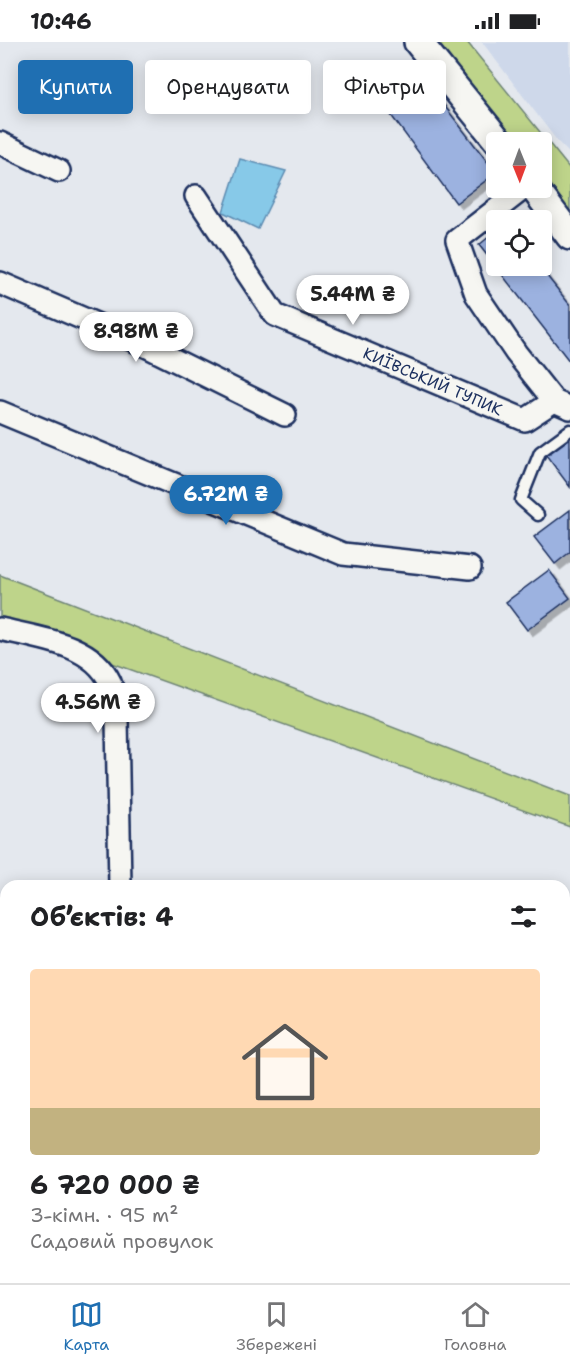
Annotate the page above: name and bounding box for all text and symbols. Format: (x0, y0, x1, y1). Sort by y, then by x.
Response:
text: 10:46 (30, 7, 92, 36)
chip: Купити (18, 60, 133, 114)
chip: Орендувати (145, 60, 311, 114)
chip: Фільтри (323, 60, 446, 114)
north arrow (486, 132, 552, 198)
map controls (486, 132, 552, 276)
button: locate (486, 210, 552, 276)
pin: 5.44M ₴ (298, 275, 408, 326)
text: 5.44M ₴ (310, 281, 396, 307)
pin: 8.98M ₴ (81, 312, 191, 363)
text: 8.98M ₴ (93, 318, 179, 344)
street label: КИЇВСЬКИЙ ТУПИК (360, 343, 506, 421)
pin: 6.72M ₴ (171, 475, 281, 526)
text: 6.72M ₴ (183, 481, 269, 507)
pin: 4.56M ₴ (43, 683, 153, 734)
text: 4.56M ₴ (55, 689, 141, 715)
text: Об’єктів: 4 (30, 899, 173, 934)
icon: filters (507, 900, 540, 933)
icon: home (231, 1008, 339, 1116)
text: 6 720 000 ₴ (30, 1167, 200, 1202)
text: 3-кімн. · 95 m² (30, 1202, 179, 1228)
text: Садовий провулок (30, 1228, 213, 1254)
tab: Карта (63, 1298, 109, 1355)
tab: Збережені (236, 1298, 317, 1355)
tab: Головна (444, 1298, 507, 1355)

